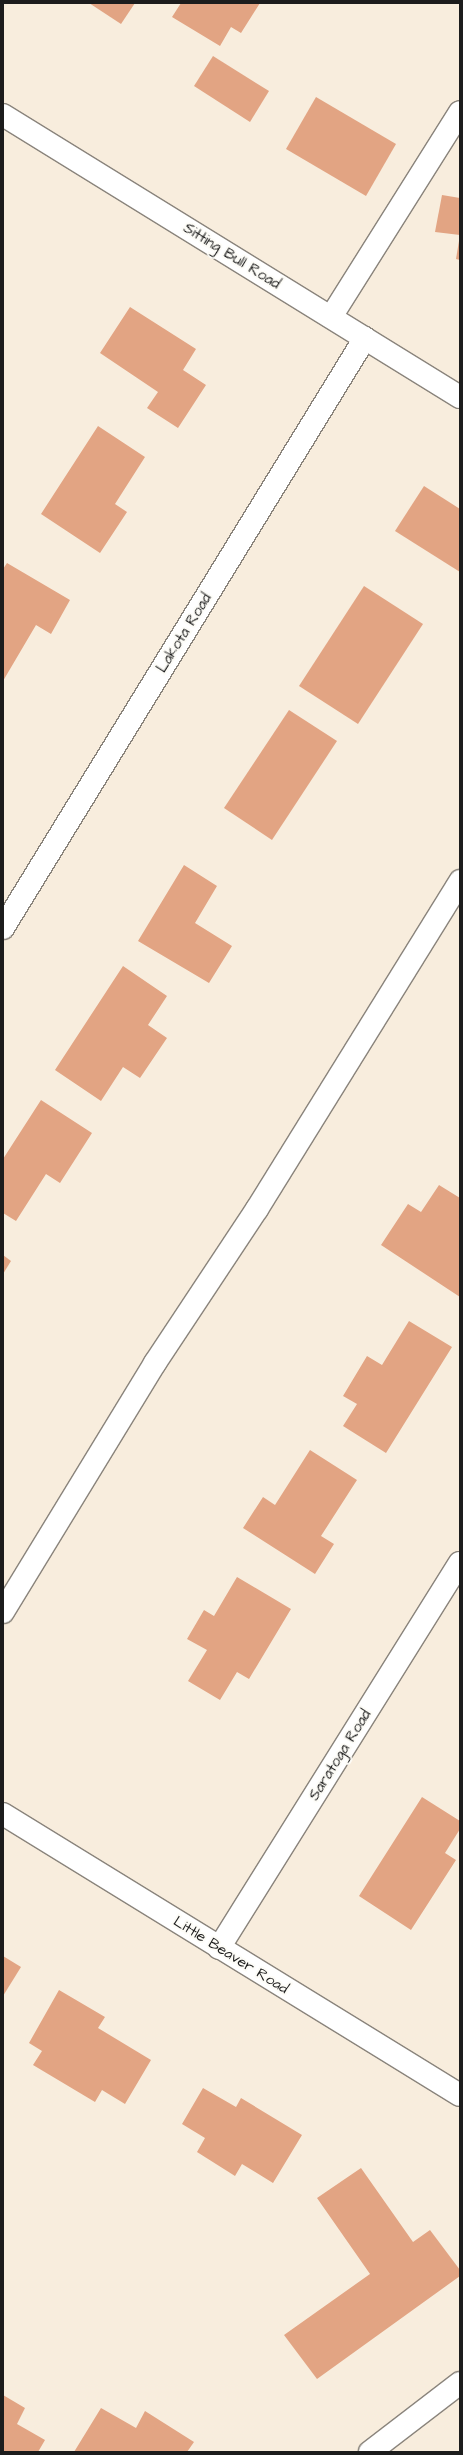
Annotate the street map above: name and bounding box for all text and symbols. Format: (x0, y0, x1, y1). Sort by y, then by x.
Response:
street label: Sitting Bull Road (180, 219, 284, 293)
street label: Lakota Road (153, 590, 215, 676)
street label: Saratoga Road (305, 1706, 375, 1804)
street label: Little Beaver Road (170, 1912, 292, 1998)

